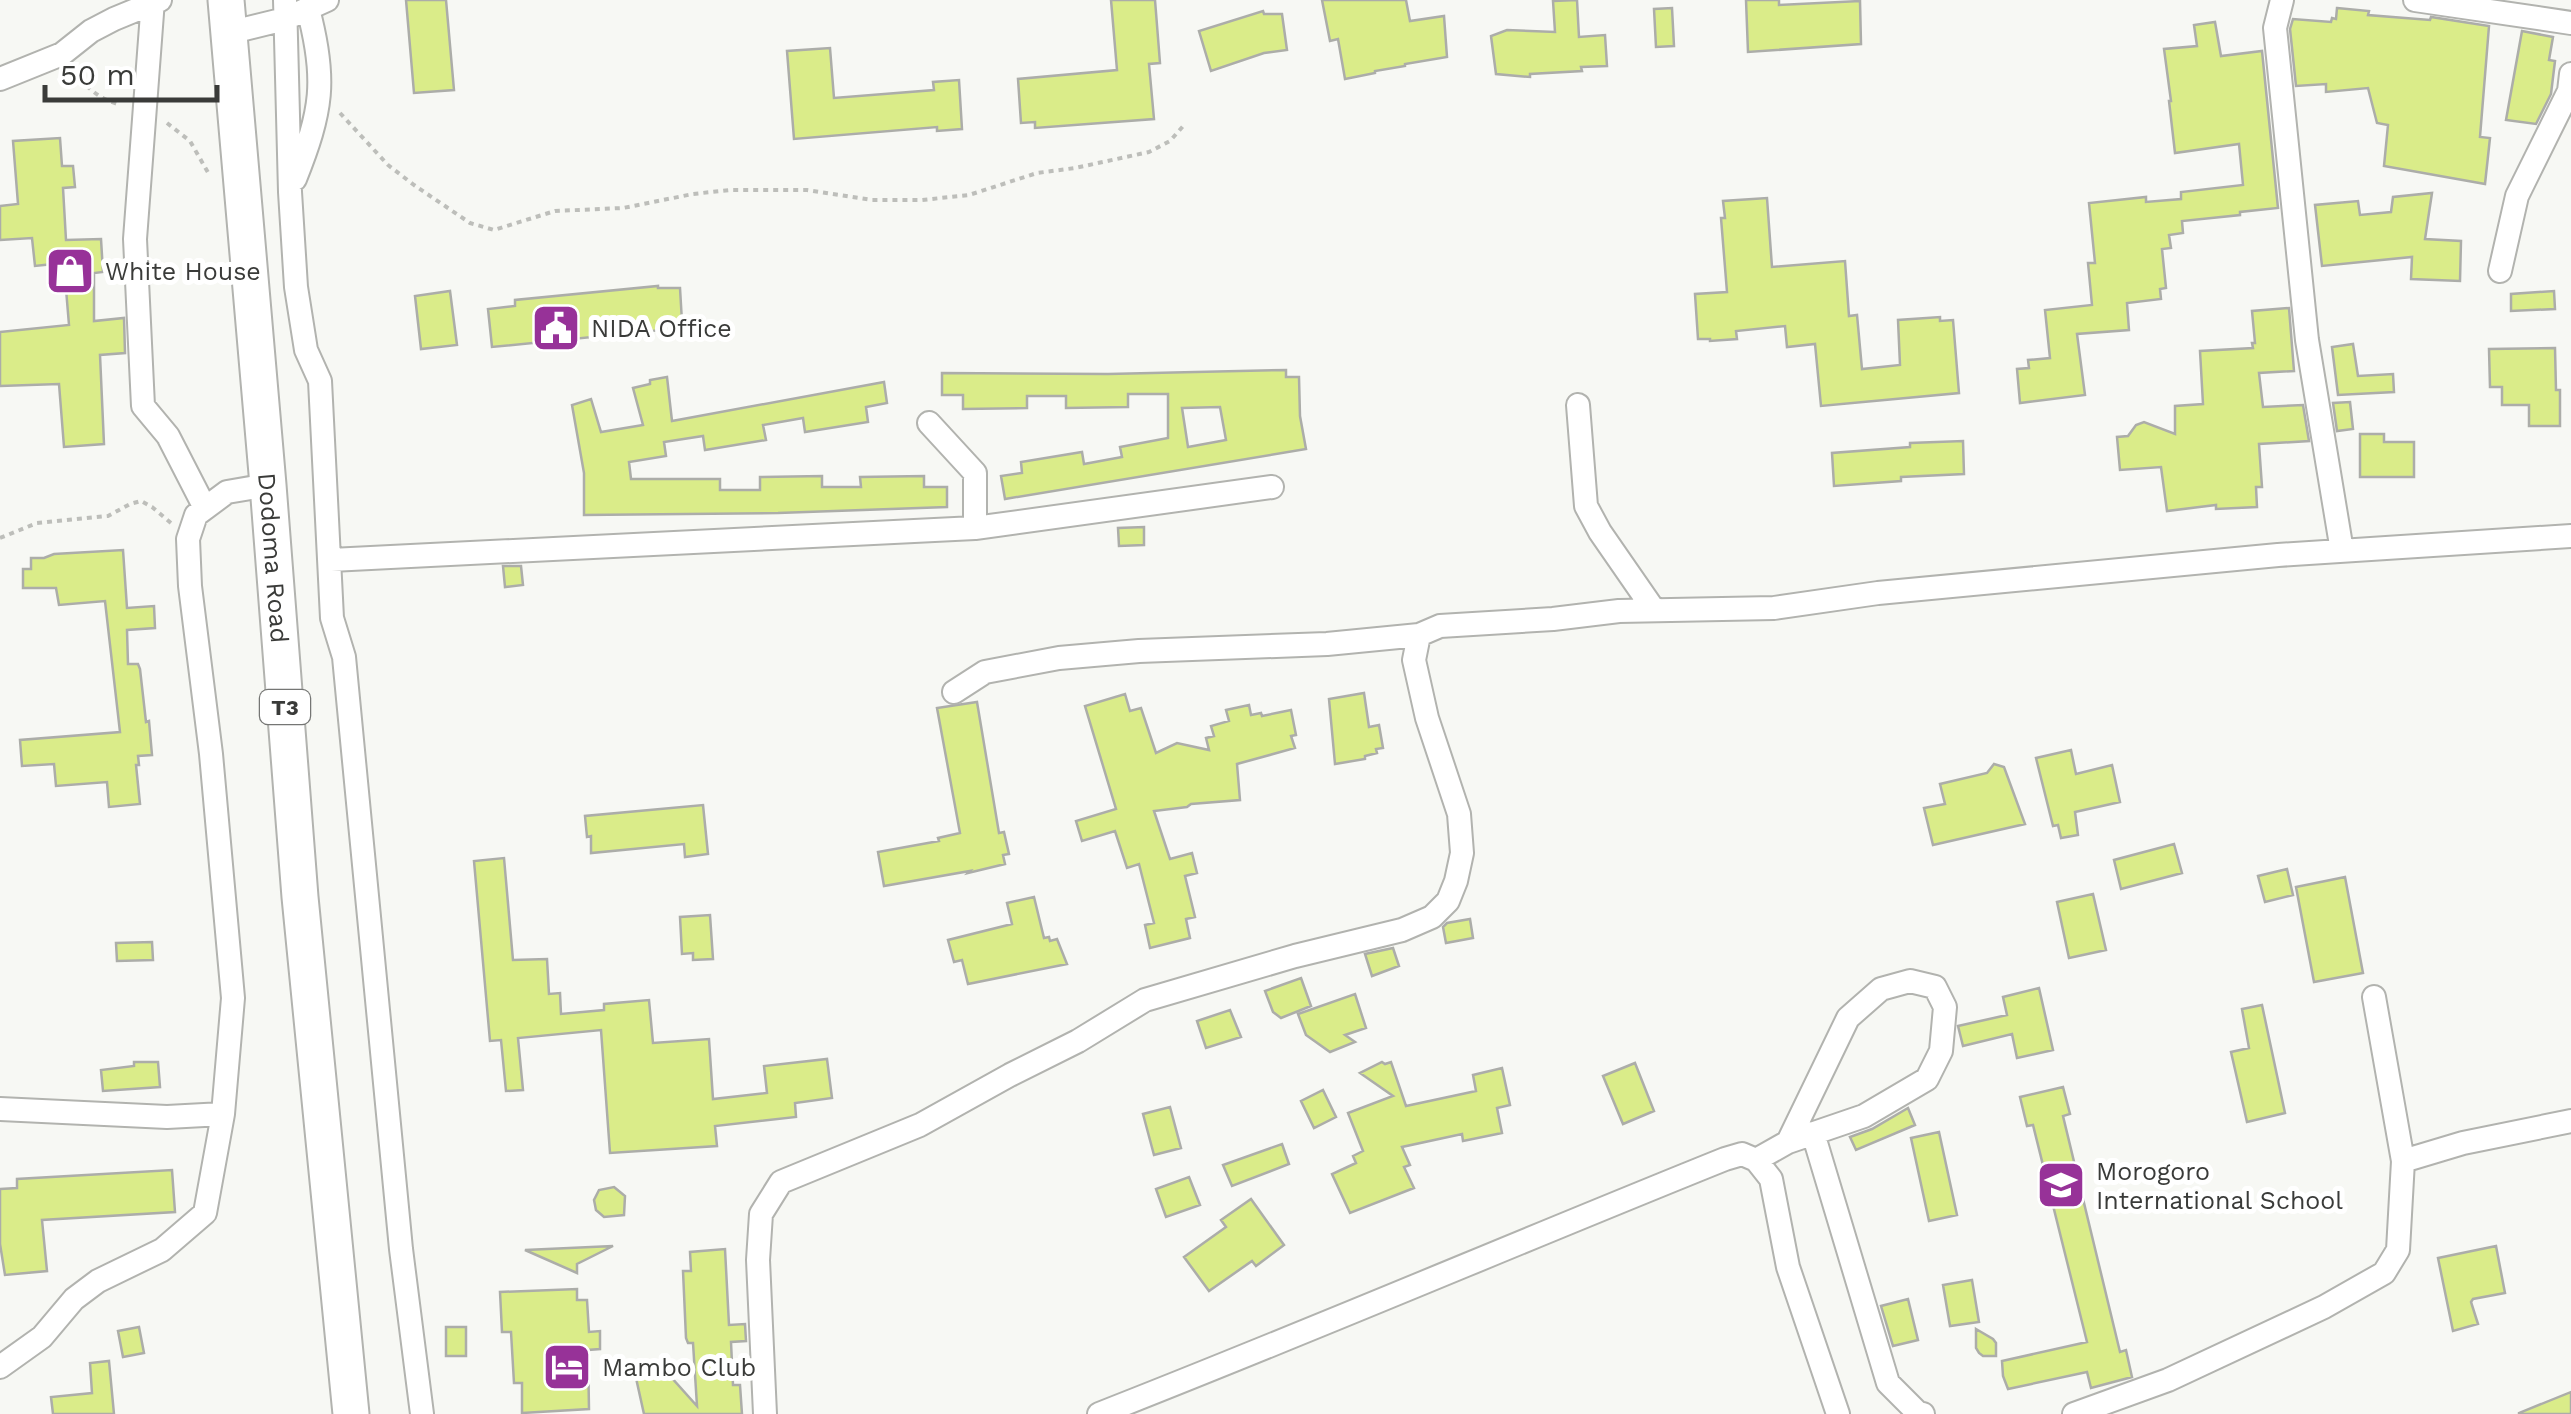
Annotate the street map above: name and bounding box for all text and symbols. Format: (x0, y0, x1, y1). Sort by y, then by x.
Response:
scale bar (45, 40, 218, 102)
text: 50 m (60, 57, 135, 92)
shop icon: White House (44, 245, 96, 297)
place label: White House (105, 257, 261, 286)
public building icon: NIDA Office (530, 302, 582, 354)
place label: NIDA Office (591, 314, 732, 343)
street label: Dodoma Road (253, 472, 295, 644)
road number: T3 (260, 690, 310, 724)
place label: Morogoro International School (2096, 1157, 2343, 1215)
school or university icon: Morogoro International School (2035, 1159, 2087, 1211)
hotel icon: Mambo Club (541, 1341, 593, 1393)
place label: Mambo Club (602, 1353, 756, 1382)

